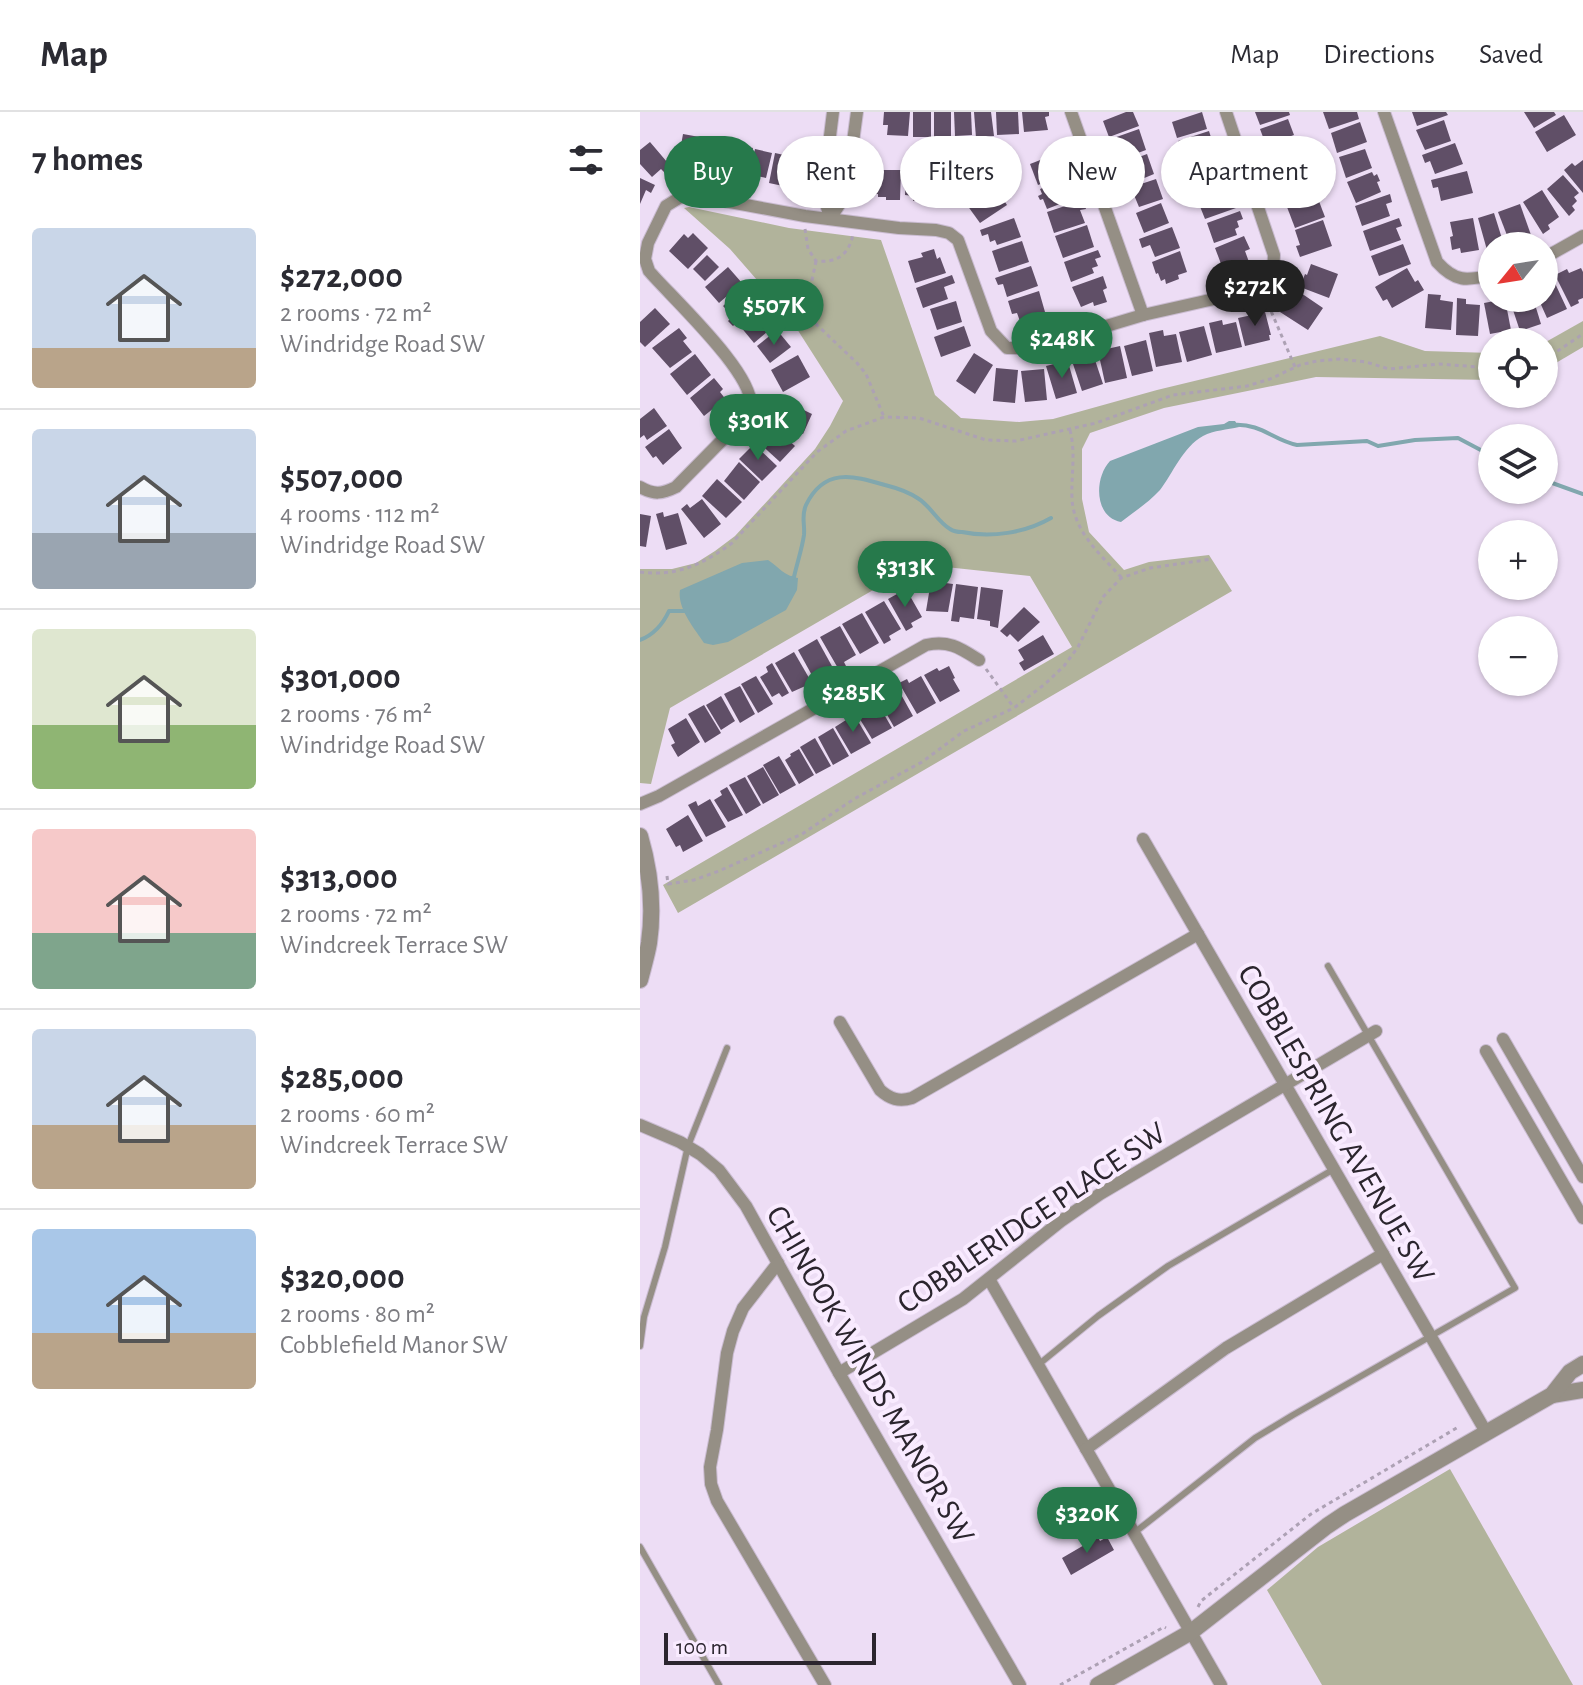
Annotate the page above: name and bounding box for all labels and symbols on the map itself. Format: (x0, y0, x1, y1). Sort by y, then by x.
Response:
north arrow (1478, 232, 1558, 312)
pin: $272K (1199, 260, 1311, 328)
pin: $507K (718, 279, 830, 347)
pin: $248K (1006, 312, 1118, 380)
pin: $301K (702, 394, 814, 462)
pin: $313K (849, 541, 961, 609)
pin: $285K (797, 666, 909, 734)
street label: COBBLESPRING AVENUE SW (1232, 959, 1441, 1288)
street label: COBBLERIDGE PLACE SW (892, 1116, 1172, 1319)
street label: CHINOOK WINDS MANOR SW (760, 1200, 980, 1549)
pin: $320K (1031, 1487, 1143, 1555)
scale bar (664, 1629, 876, 1665)

